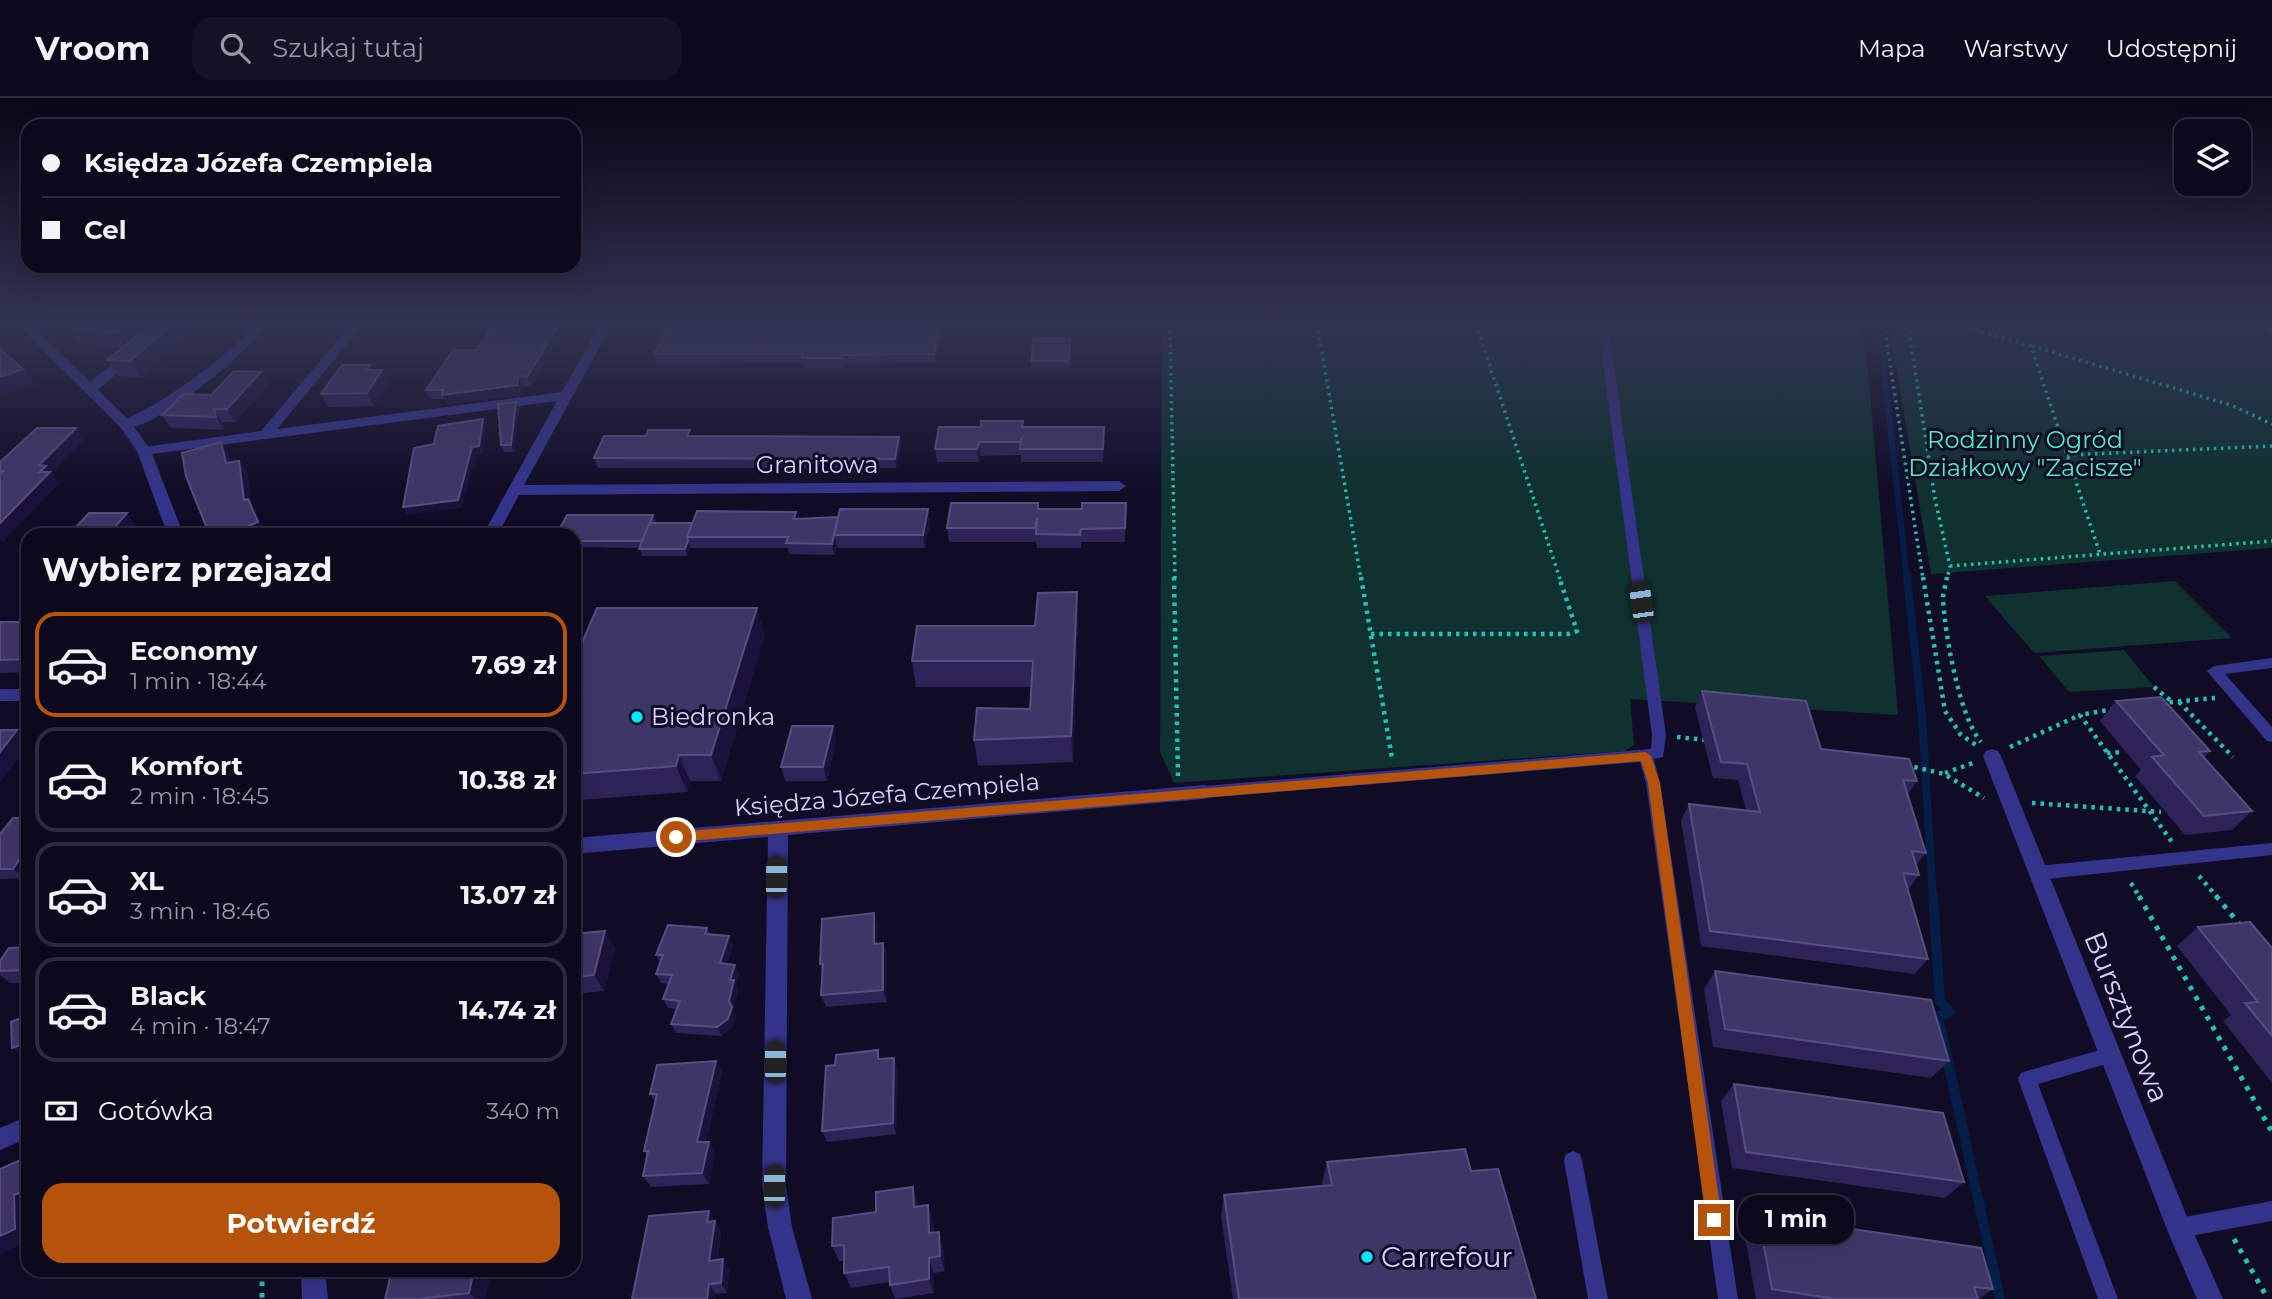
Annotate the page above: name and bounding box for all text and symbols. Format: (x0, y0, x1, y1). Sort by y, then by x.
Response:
search box (192, 17, 682, 80)
text: Vroom (35, 28, 150, 68)
icon: search (216, 29, 254, 67)
text: Szukaj tutaj (272, 32, 424, 64)
text: Mapa (1858, 34, 1925, 63)
text: Warstwy (1963, 34, 2068, 63)
text: Udostępnij (2106, 34, 2237, 63)
map controls (2174, 119, 2251, 196)
button: layers (2174, 119, 2251, 196)
text: Księdza Józefa Czempiela (84, 147, 433, 179)
text: Cel (84, 214, 127, 246)
park label: Rodzinny Ogród Działkowy "Zacisze" (1908, 425, 2142, 482)
street label: Granitowa (756, 450, 878, 479)
text: Wybierz przejazd (42, 550, 332, 589)
car (1628, 580, 1655, 624)
icon: car (46, 633, 109, 696)
text: Economy (130, 635, 257, 667)
text: 7.69 zł (472, 649, 556, 681)
text: 1 min · 18:44 (130, 667, 267, 695)
place label: Biedronka (651, 702, 775, 731)
marker: Biedronka (629, 709, 645, 725)
icon: car (46, 748, 109, 811)
text: Komfort (130, 750, 243, 782)
text: 10.38 zł (459, 764, 556, 796)
street label: Księdza Józefa Czempiela (733, 767, 1041, 822)
text: 2 min · 18:45 (130, 782, 269, 810)
route start (660, 821, 692, 853)
car (766, 856, 787, 898)
icon: car (46, 863, 109, 926)
text: XL (130, 865, 164, 897)
text: 13.07 zł (460, 879, 556, 911)
text: 3 min · 18:46 (130, 897, 270, 925)
street label: Bursztynowa (2077, 927, 2177, 1107)
icon: car (46, 978, 109, 1041)
text: Black (130, 980, 206, 1012)
text: 14.74 zł (459, 994, 556, 1026)
text: 4 min · 18:47 (130, 1012, 271, 1040)
car (765, 1041, 786, 1083)
icon: cash (42, 1092, 80, 1130)
text: Gotówka (98, 1095, 214, 1127)
text: 340 m (486, 1097, 560, 1125)
car (764, 1165, 785, 1207)
button: Potwierdź (42, 1183, 560, 1263)
callout: 1 min (1738, 1196, 1854, 1244)
route end (1698, 1204, 1730, 1236)
text: 1 min (1765, 1205, 1827, 1233)
place label: Carrefour (1381, 1240, 1513, 1274)
marker: Carrefour (1359, 1249, 1375, 1265)

